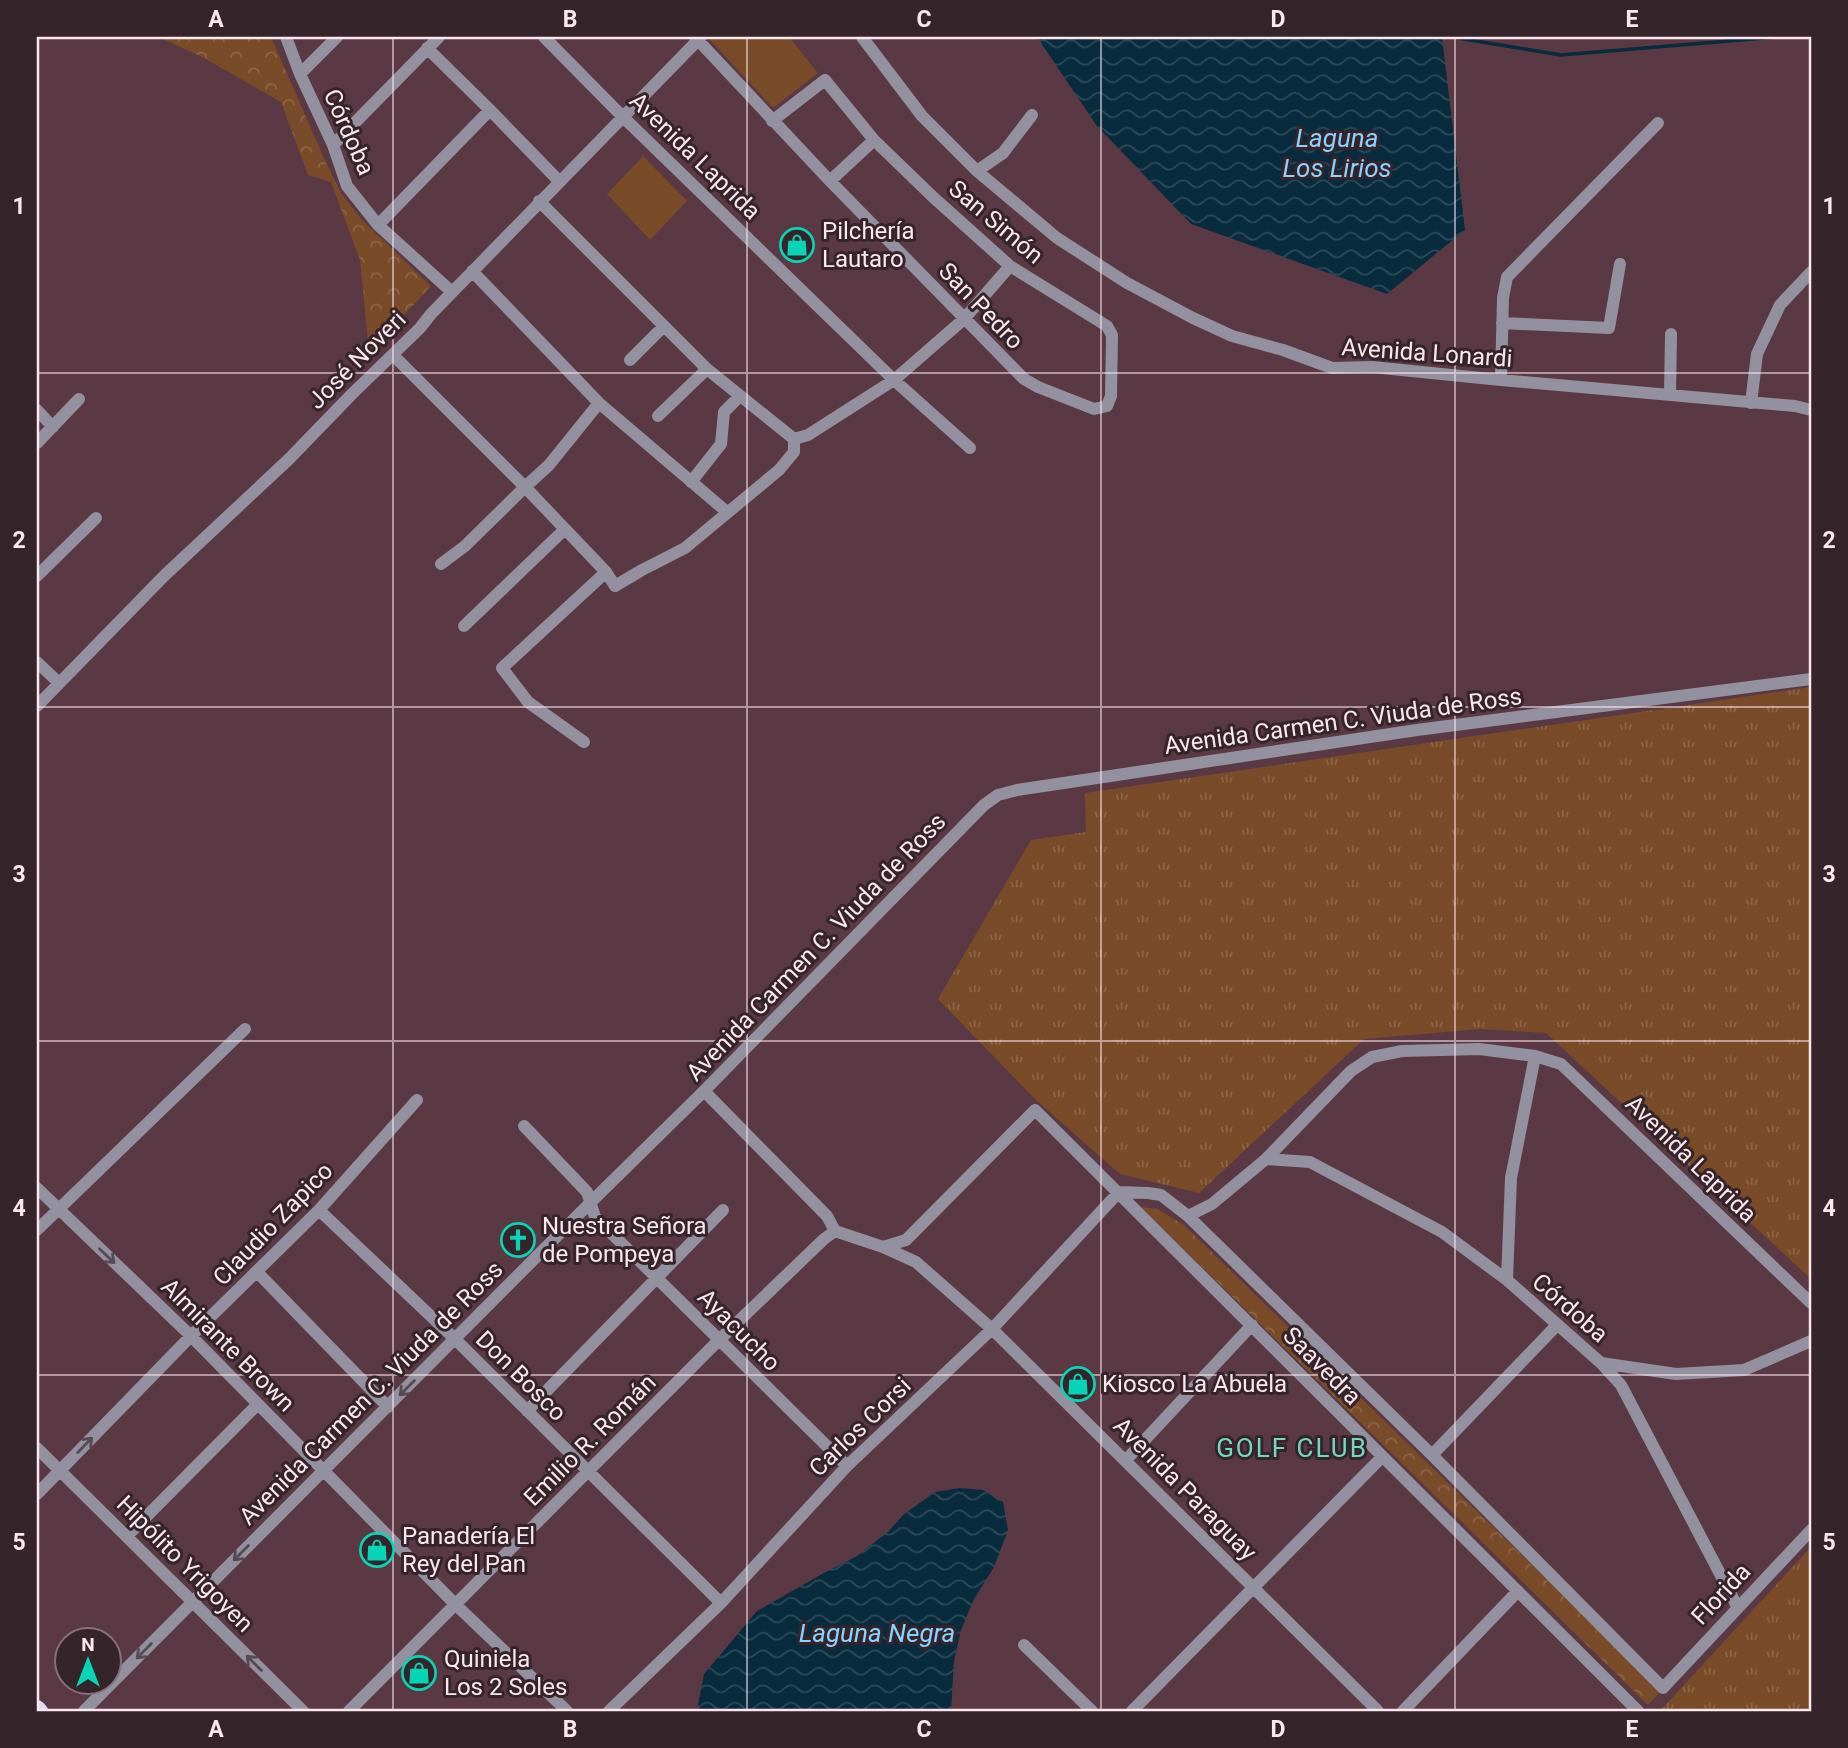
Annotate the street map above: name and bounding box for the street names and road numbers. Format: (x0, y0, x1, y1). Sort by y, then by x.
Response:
street label: Córdoba (318, 85, 380, 179)
street label: Avenida Laprida (624, 87, 766, 225)
street label: San Simón (943, 174, 1049, 270)
street label: San Pedro (933, 257, 1029, 355)
street label: José Noveri (302, 305, 412, 415)
street label: Avenida Lonardi (1341, 333, 1513, 373)
street label: Avenida Carmen C. Viuda de Ross (1162, 682, 1524, 760)
street label: Avenida Carmen C. Viuda de Ross (681, 807, 951, 1087)
street label: Avenida Laprida (1620, 1090, 1762, 1228)
street label: Claudio Zapico (207, 1157, 339, 1291)
street label: Avenida Carmen C. Viuda de Ross (233, 1255, 509, 1531)
street label: Córdoba (1526, 1268, 1614, 1348)
street label: Almirante Brown (156, 1273, 300, 1417)
street label: Ayacucho (692, 1283, 786, 1377)
street label: Saavedra (1277, 1321, 1367, 1411)
street label: Don Bosco (470, 1325, 572, 1427)
street label: Emilio R. Román (518, 1368, 662, 1512)
street label: Carlos Corsi (803, 1372, 917, 1482)
street label: Avenida Paraguay (1108, 1412, 1263, 1567)
street label: Hipólito Yrigoyen (111, 1490, 259, 1638)
street label: Florida (1686, 1558, 1756, 1630)

